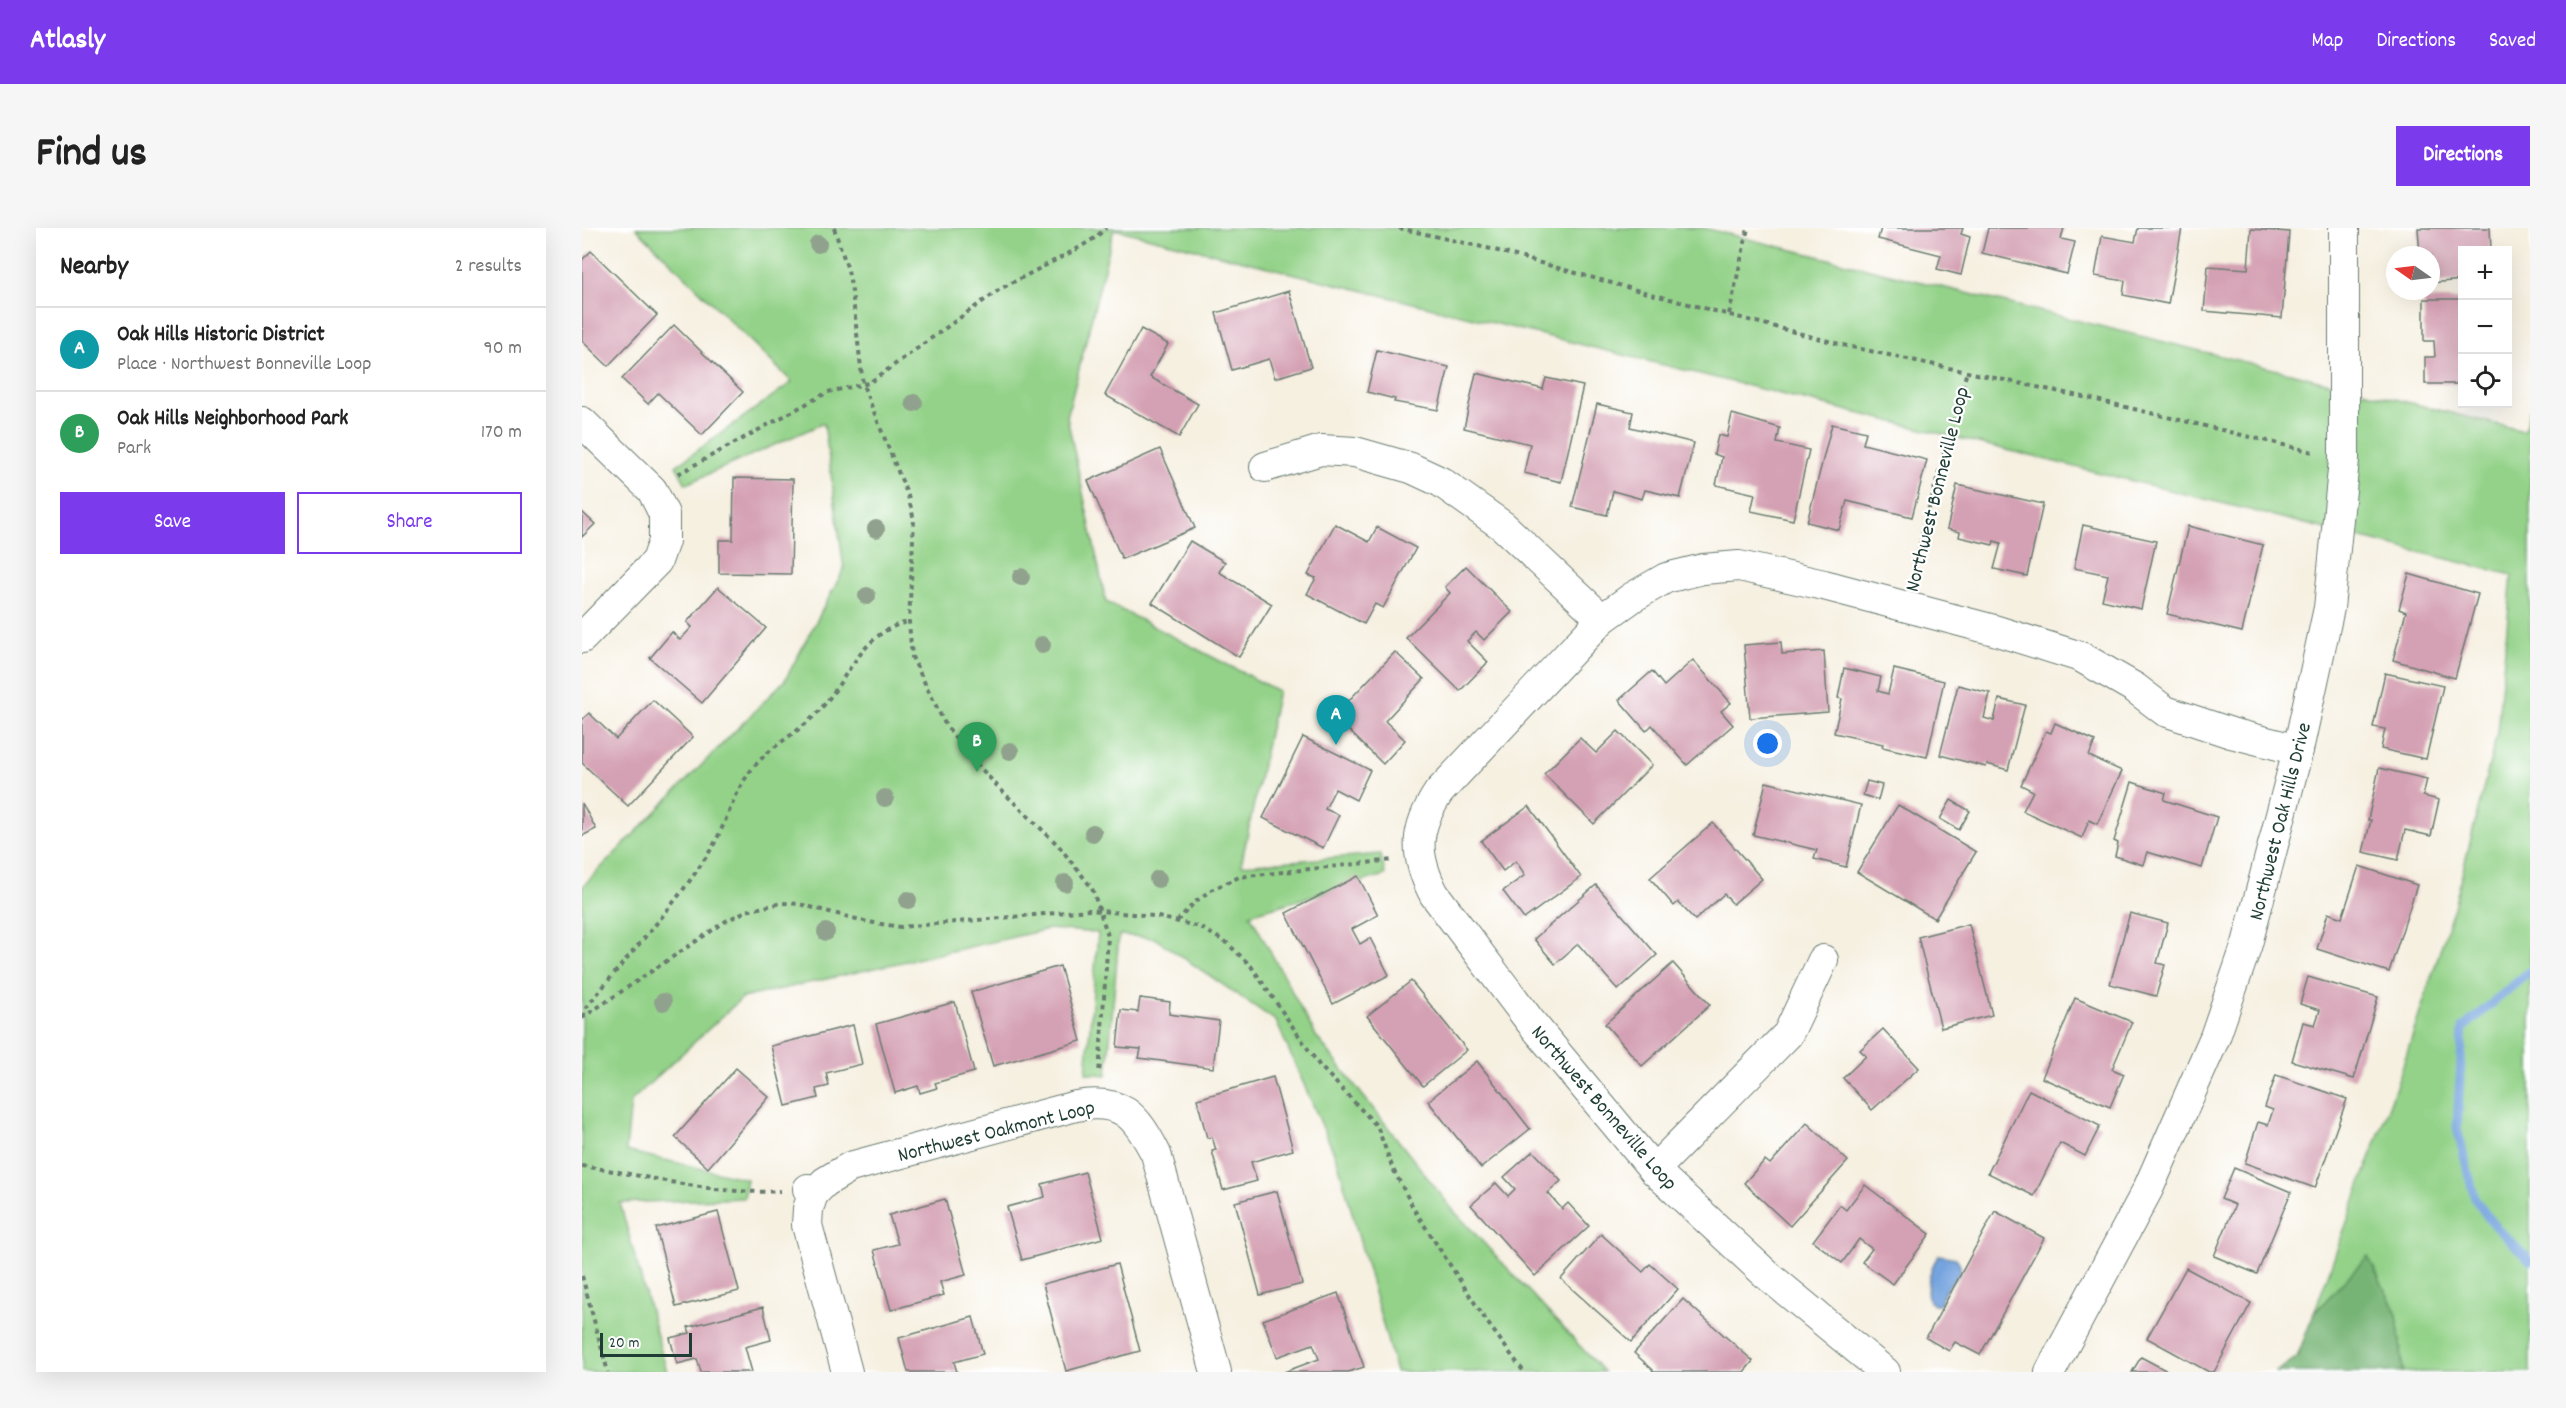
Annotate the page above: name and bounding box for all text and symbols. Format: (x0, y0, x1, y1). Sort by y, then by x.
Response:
text: Atlasly (30, 22, 105, 62)
text: Map (2312, 27, 2343, 57)
text: Directions (2376, 27, 2456, 57)
text: Saved (2489, 27, 2536, 57)
text: Find us (36, 126, 147, 186)
button: Directions (2396, 126, 2530, 186)
north arrow (2386, 246, 2440, 300)
map controls (2458, 246, 2512, 408)
button: + (2458, 246, 2512, 300)
text: Nearby (60, 249, 128, 286)
text: 2 results (455, 253, 522, 281)
button: − (2458, 300, 2512, 354)
text: Oak Hills Historic District (117, 320, 325, 351)
text: A (74, 335, 85, 363)
text: 90 m (484, 335, 522, 363)
text: Place · Northwest Bonneville Loop (117, 351, 371, 379)
button: locate (2458, 354, 2512, 408)
street label: Northwest Bonneville Loop (1899, 384, 1979, 596)
text: Oak Hills Neighborhood Park (117, 404, 348, 435)
text: B (75, 419, 84, 447)
text: 170 m (481, 419, 522, 447)
text: Park (117, 435, 151, 463)
button: Save (60, 492, 285, 554)
button: Share (297, 492, 522, 554)
pin: A (1316, 696, 1356, 745)
street label: Northwest Oak Hills Drive (2243, 720, 2321, 924)
pin: B (958, 722, 996, 772)
your location (1753, 729, 1782, 758)
street label: Northwest Bonneville Loop (1522, 1020, 1683, 1198)
street label: Northwest Oakmont Loop (895, 1094, 1099, 1172)
scale bar (600, 1330, 692, 1358)
text: 20 m (609, 1332, 639, 1355)

